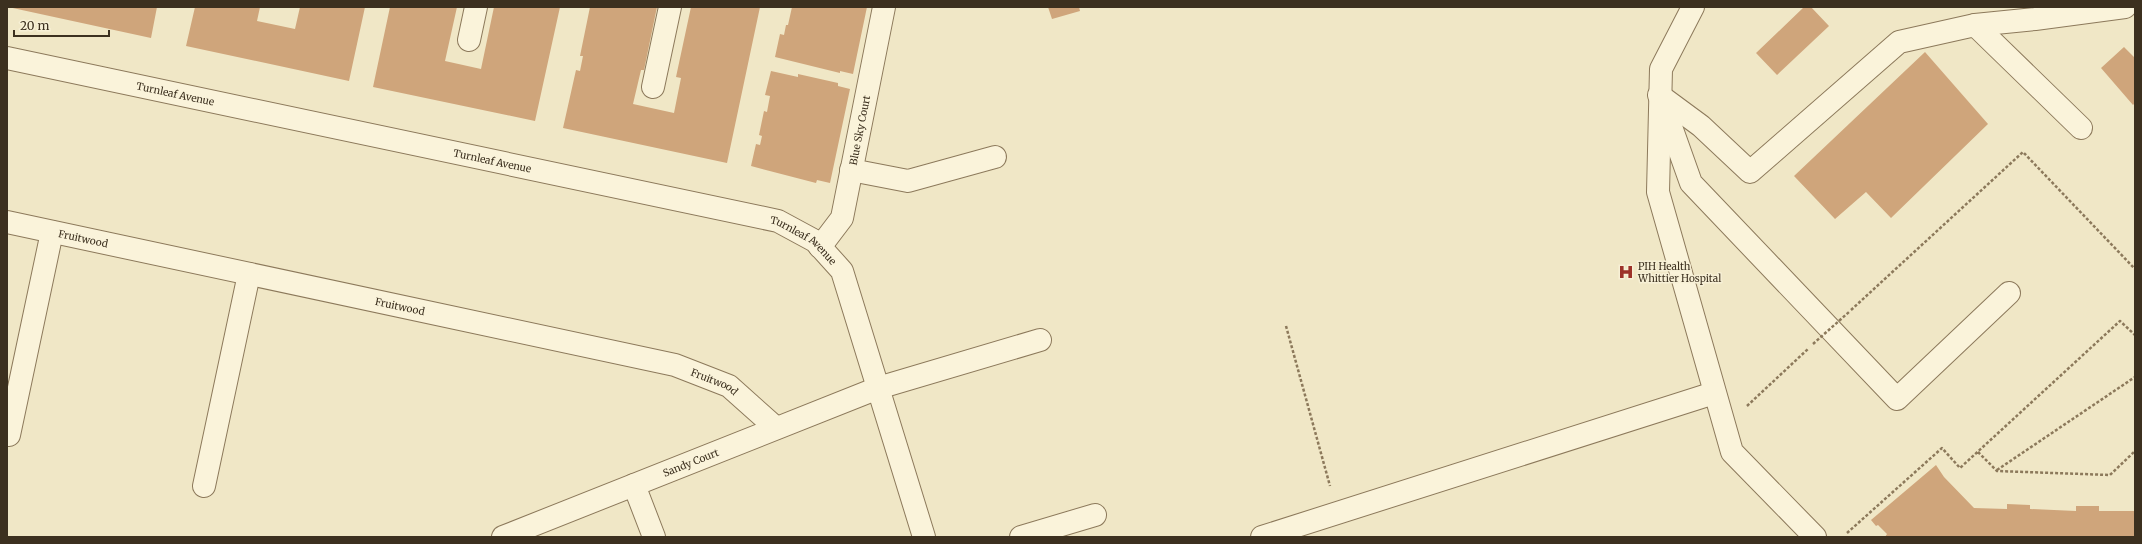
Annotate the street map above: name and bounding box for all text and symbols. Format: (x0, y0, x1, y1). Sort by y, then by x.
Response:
scale bar (14, 12, 109, 38)
text: 20 m (20, 18, 49, 33)
street label: Turnleaf Avenue (135, 79, 215, 108)
street label: Blue Sky Court (846, 94, 873, 166)
street label: Turnleaf Avenue (452, 146, 532, 175)
street label: Turnleaf Avenue (769, 213, 840, 267)
street label: Fruitwood (57, 227, 109, 250)
place label: PIH Health Whittier Hospital (1637, 260, 1721, 285)
hospital icon: PIH Health Whittier Hospital (1617, 263, 1635, 281)
street label: Fruitwood (374, 295, 426, 318)
street label: Fruitwood (689, 365, 741, 398)
street label: Sandy Court (661, 445, 721, 479)

